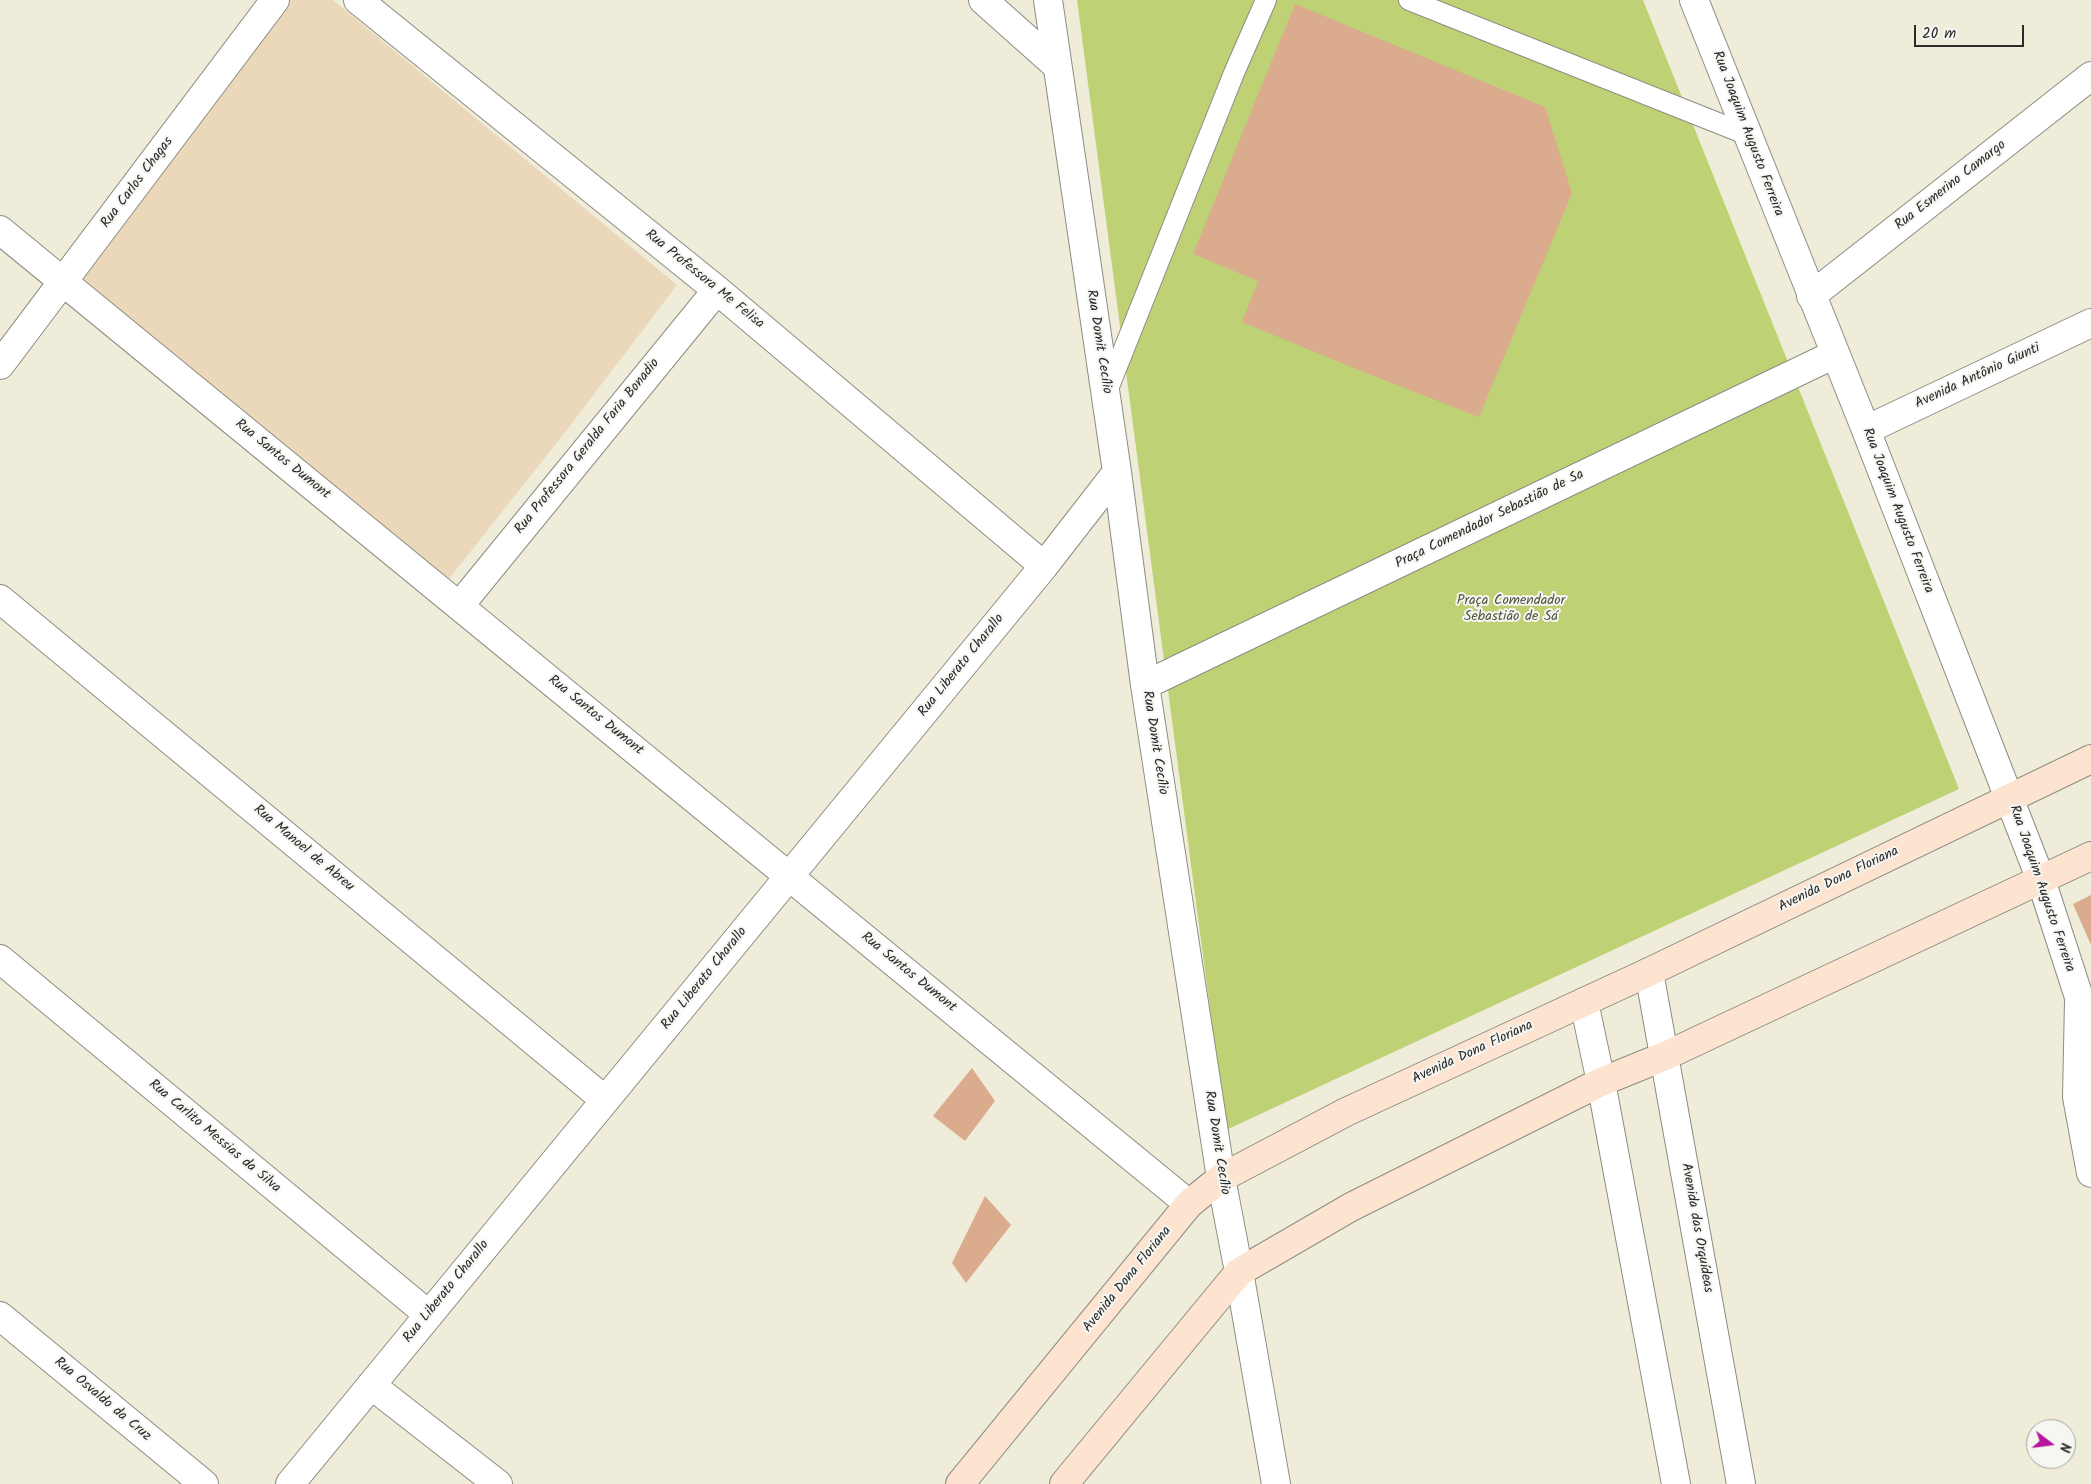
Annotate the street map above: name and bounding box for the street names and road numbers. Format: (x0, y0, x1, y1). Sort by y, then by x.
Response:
street label: Rua Joaquim Augusto Ferreira (1708, 49, 1786, 219)
street label: Rua Carlos Chagas (98, 134, 178, 232)
street label: Rua Esmerino Camargo (1892, 137, 2010, 235)
street label: Rua Professora Me Felisa (641, 227, 767, 333)
street label: Rua Domit Cecílio (1081, 289, 1115, 395)
street label: Avenida Antônio Giunti (1913, 341, 2043, 413)
street label: Rua Professora Geralda Faria Bonadio (512, 356, 664, 538)
street label: Rua Santos Dumont (231, 416, 333, 504)
street label: Rua Joaquim Augusto Ferreira (1858, 426, 1936, 596)
street label: Praça Comendador Sebastião de Sa (1393, 467, 1587, 573)
street label: Rua Liberato Charallo (915, 611, 1009, 721)
street label: Rua Santos Dumont (544, 672, 646, 760)
street label: Rua Domit Cecílio (1137, 690, 1171, 796)
street label: Rua Manoel de Abreu (249, 802, 357, 896)
street label: Rua Joaquim Augusto Ferreira (2004, 803, 2078, 975)
street label: Avenida Dona Floriana (1776, 844, 1902, 916)
street label: Rua Liberato Charallo (658, 924, 752, 1034)
street label: Rua Santos Dumont (857, 929, 959, 1017)
street label: Avenida Dona Floriana (1410, 1018, 1536, 1088)
street label: Rua Carlito Messias da Silva (144, 1077, 284, 1197)
street label: Rua Domit Cecílio (1199, 1090, 1233, 1196)
street label: Avenida das Orquídeas (1676, 1162, 1716, 1294)
street label: Avenida Dona Floriana (1080, 1224, 1176, 1336)
street label: Rua Liberato Charallo (400, 1237, 494, 1347)
street label: Rua Osvaldo da Cruz (50, 1354, 154, 1446)

